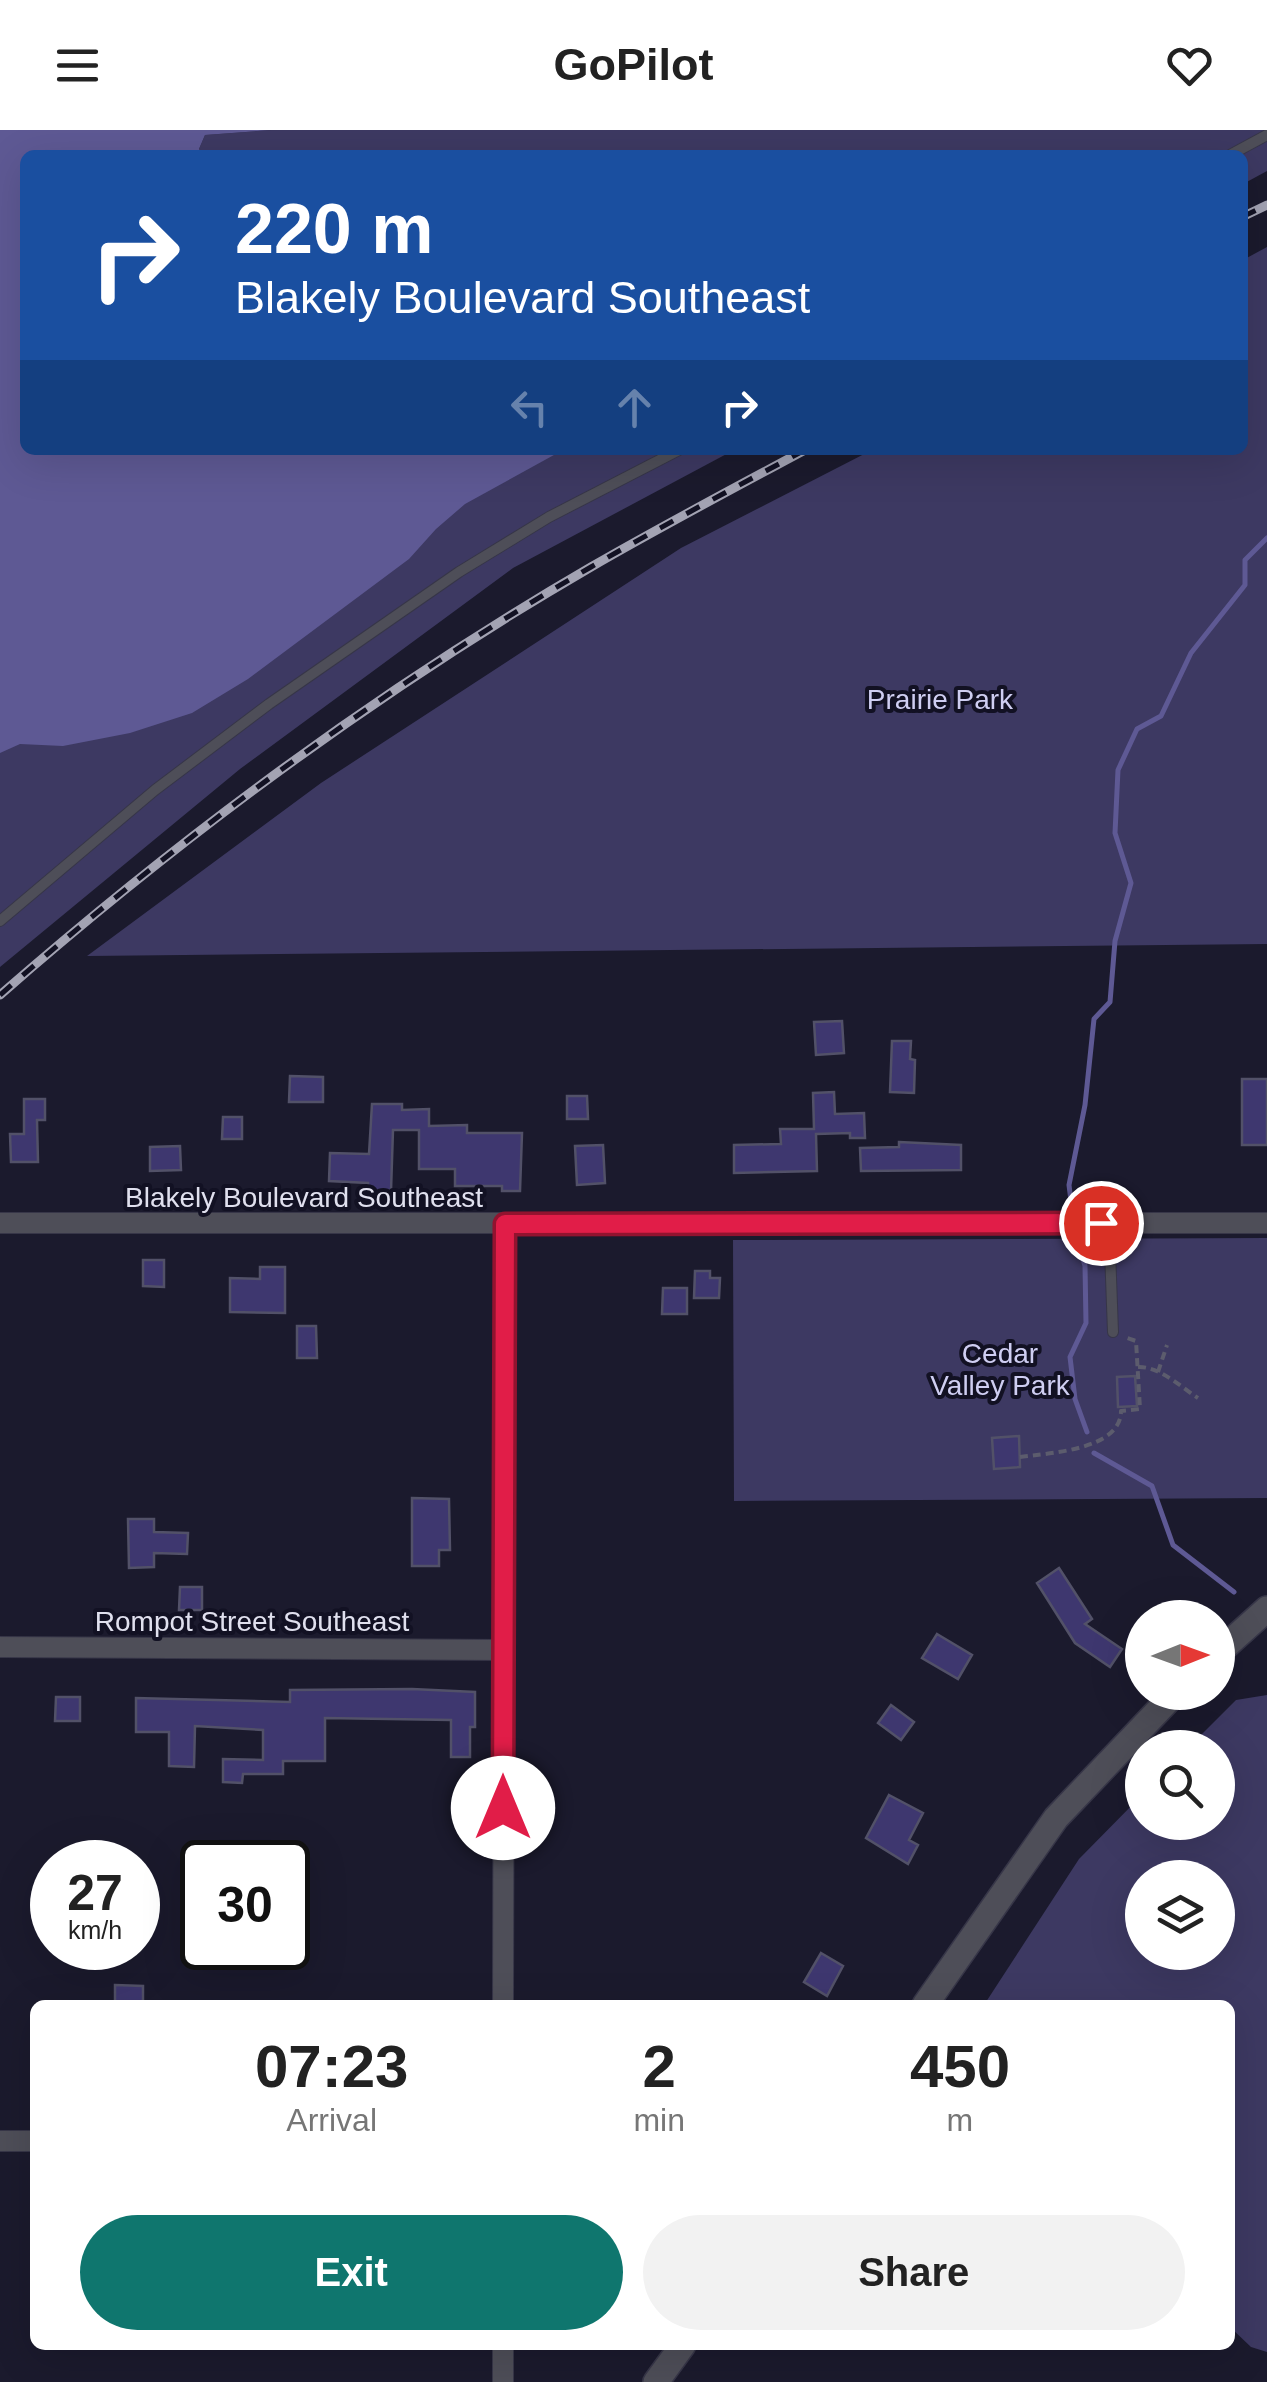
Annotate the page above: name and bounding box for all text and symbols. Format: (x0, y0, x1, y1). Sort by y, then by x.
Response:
icon: menu (50, 38, 105, 93)
icon: heart (1162, 38, 1217, 93)
text: GoPilot (554, 39, 713, 90)
icon: right (70, 190, 200, 320)
text: 220 m (235, 190, 433, 268)
text: Blakely Boulevard Southeast (235, 272, 810, 323)
icon: left (502, 380, 557, 435)
icon: ahead (607, 380, 662, 435)
icon: right (712, 380, 767, 435)
park label: Prairie Park (867, 684, 1014, 715)
pin (1059, 1181, 1144, 1266)
street label: Blakely Boulevard Southeast (125, 1182, 483, 1213)
icon: arrive (1074, 1196, 1129, 1251)
park label: Cedar Valley Park (930, 1338, 1071, 1401)
north arrow (1125, 1600, 1235, 1710)
map controls (1125, 1600, 1235, 1970)
street label: Rompot Street Southeast (95, 1606, 409, 1637)
button: search (1125, 1730, 1235, 1840)
position arrow (451, 1756, 555, 1860)
speed limit sign: 30 (180, 1840, 310, 1970)
button: layers (1125, 1860, 1235, 1970)
text: 27 (67, 1865, 123, 1921)
text: km/h (68, 1916, 122, 1944)
text: 07:23 (255, 2033, 408, 2100)
text: 2 (642, 2033, 676, 2100)
text: 450 (910, 2033, 1010, 2100)
text: Arrival (286, 2102, 377, 2138)
text: min (633, 2102, 685, 2138)
text: m (947, 2102, 973, 2138)
button: Exit (80, 2215, 623, 2330)
button: Share (643, 2215, 1185, 2330)

